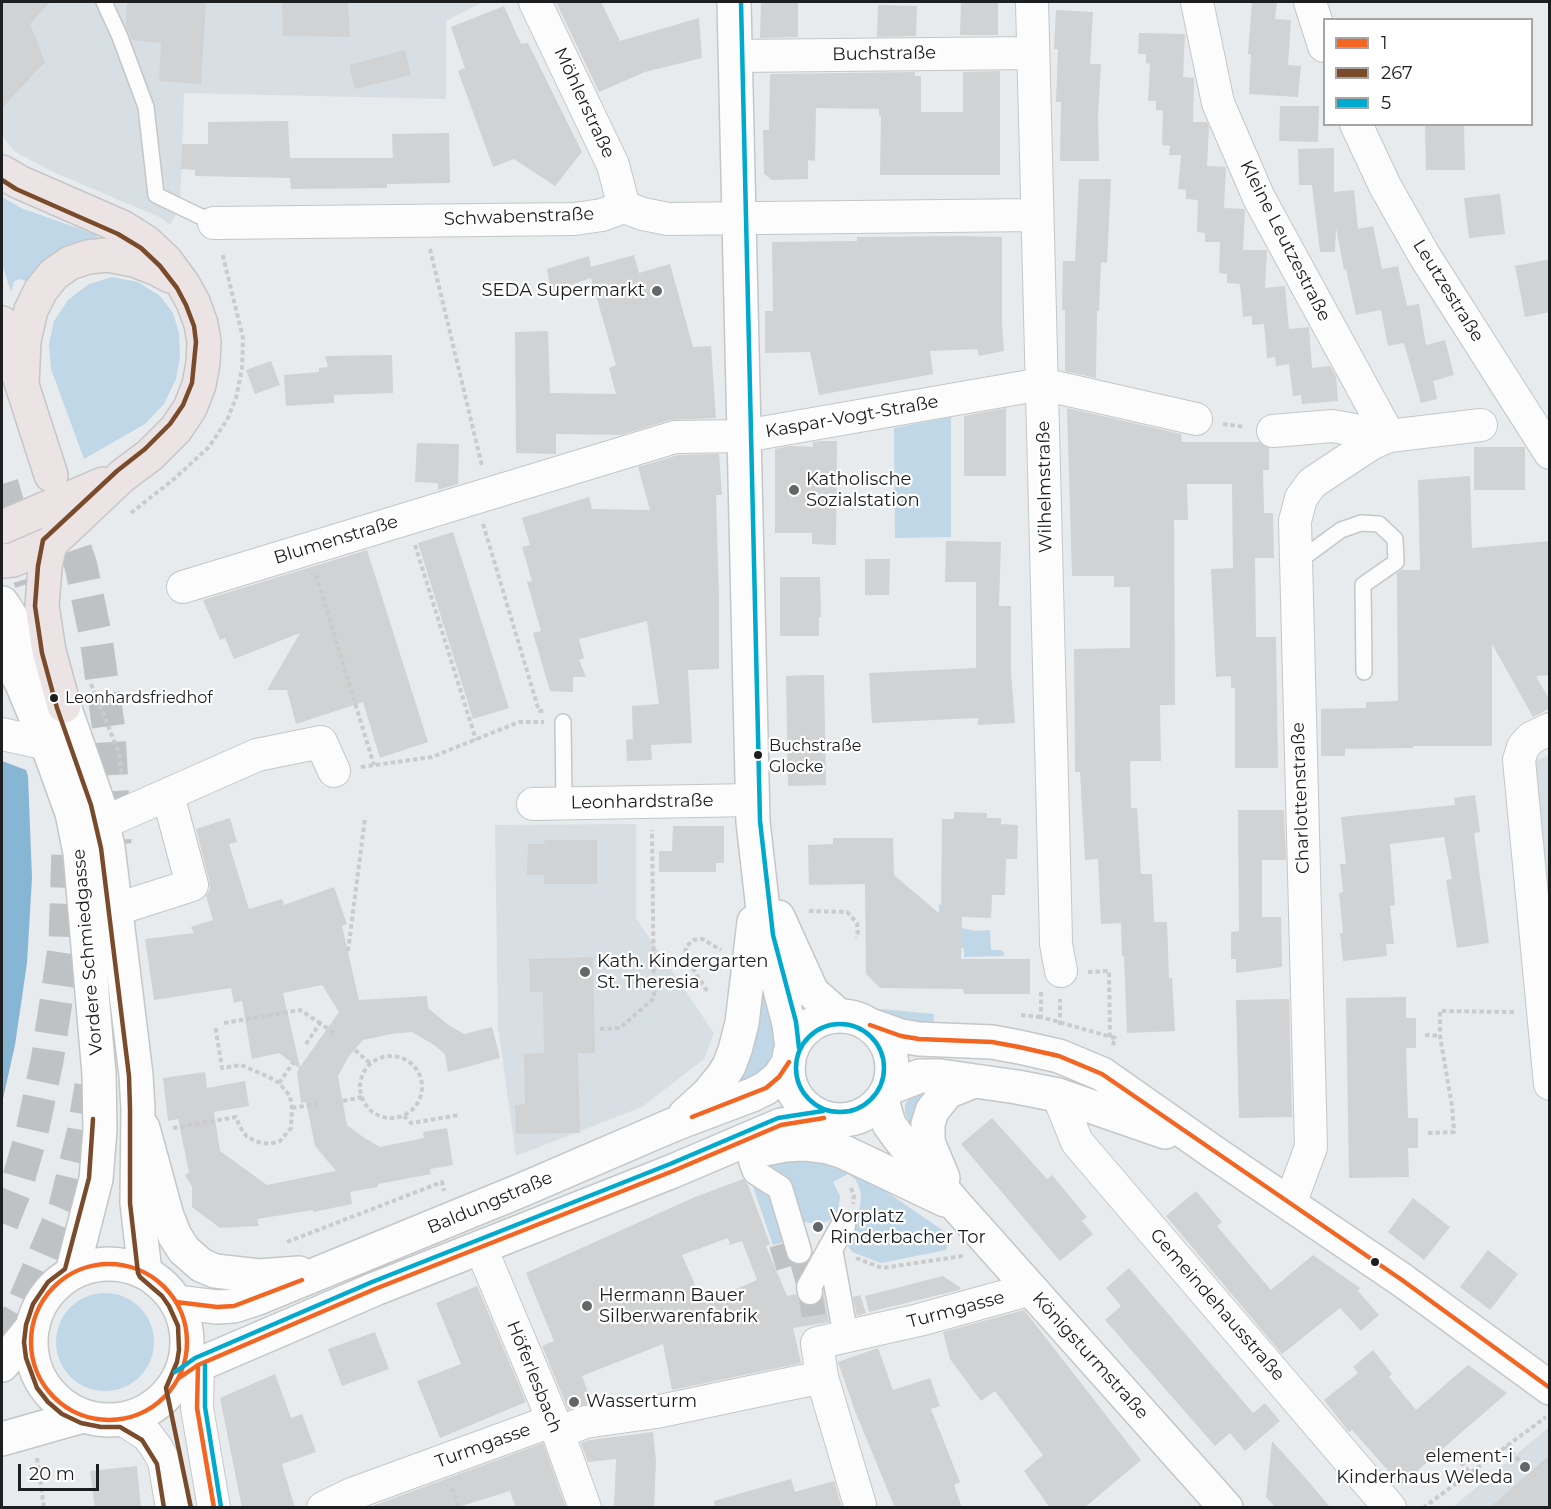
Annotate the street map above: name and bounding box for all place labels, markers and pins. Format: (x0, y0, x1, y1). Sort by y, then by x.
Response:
place label: SEDA Supermarkt (481, 280, 645, 302)
marker: SEDA Supermarkt (650, 284, 664, 298)
place label: Katholische Sozialstation (806, 469, 920, 512)
marker: Katholische Sozialstation (787, 483, 801, 497)
place label: Leonhardsfriedhof (65, 688, 213, 708)
marker: Leonhardsfriedhof (48, 692, 60, 704)
place label: Buchstraße Glocke (769, 736, 861, 774)
marker: Buchstraße Glocke (752, 749, 764, 761)
place label: Kath. Kindergarten St. Theresia (597, 951, 768, 994)
marker: Kath. Kindergarten St. Theresia (578, 965, 592, 979)
place label: Vorplatz Rinderbacher Tor (830, 1206, 986, 1248)
marker: Vorplatz Rinderbacher Tor (811, 1220, 825, 1234)
unlabelled marker (1369, 1256, 1381, 1268)
place label: Hermann Bauer Silberwarenfabrik (599, 1285, 758, 1328)
marker: Hermann Bauer Silberwarenfabrik (580, 1299, 594, 1313)
place label: Wasserturm (586, 1391, 697, 1413)
marker: Wasserturm (567, 1395, 581, 1409)
place label: element-i Kinderhaus Weleda (1336, 1446, 1513, 1488)
marker: element-i Kinderhaus Weleda (1518, 1460, 1532, 1474)

